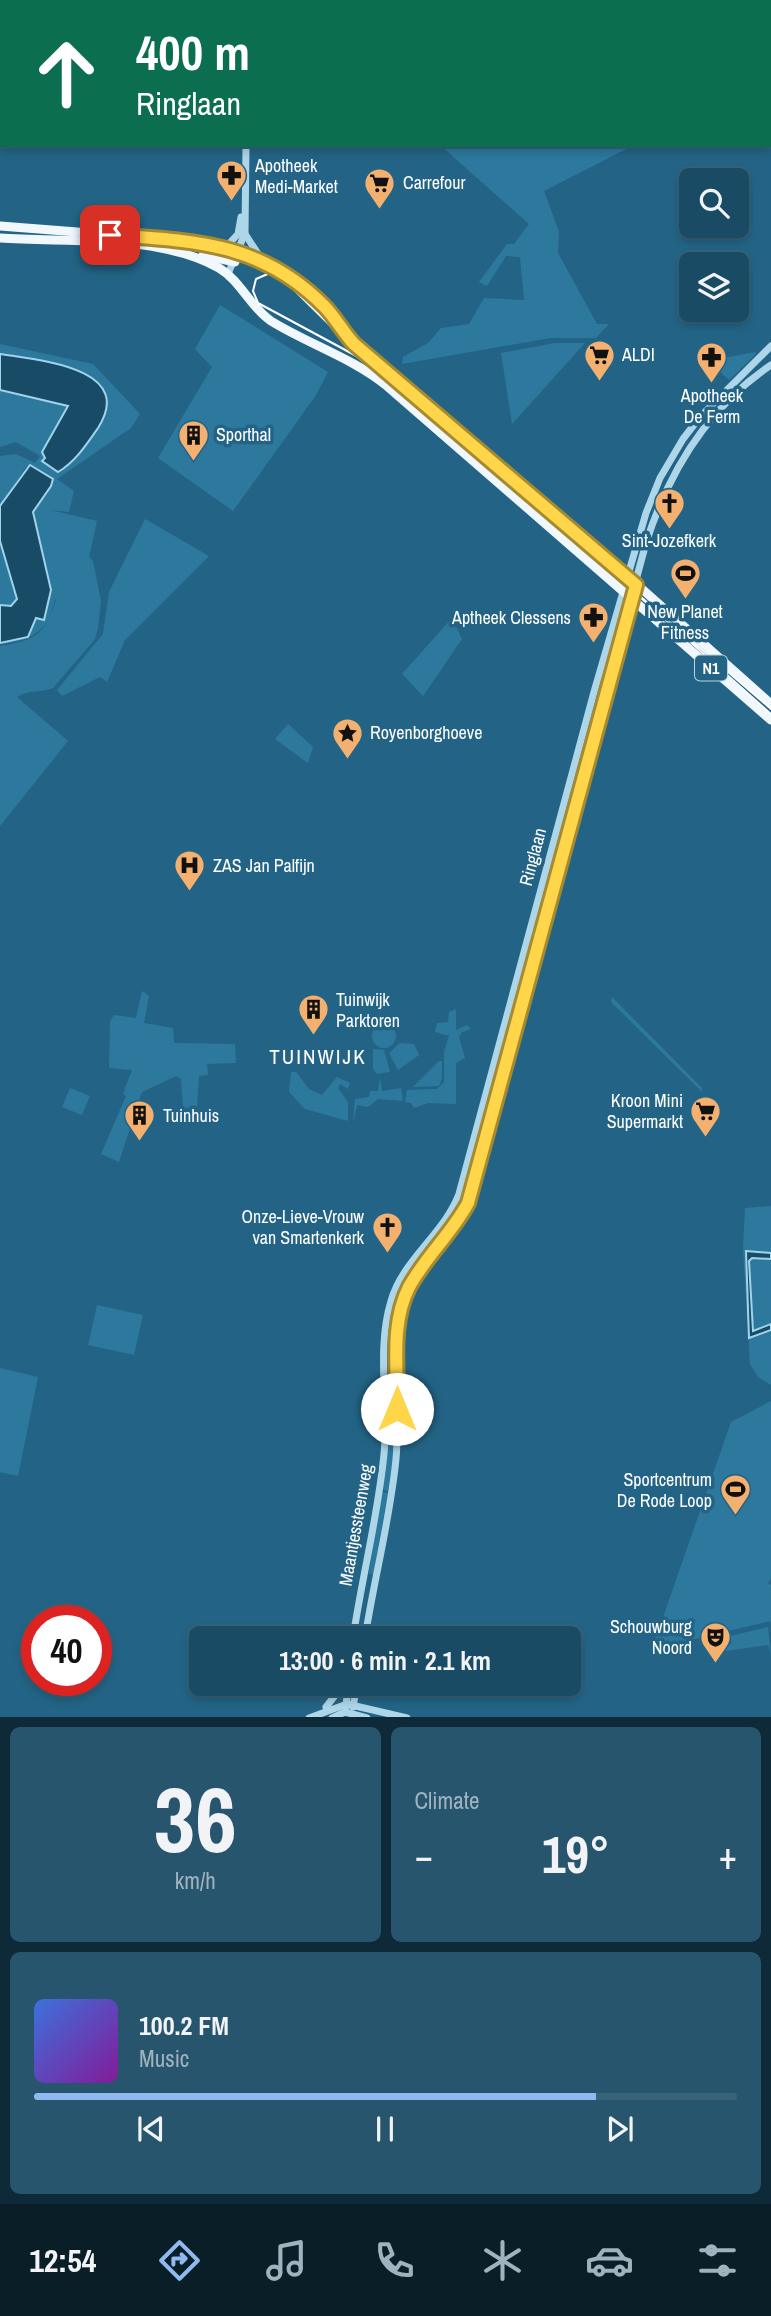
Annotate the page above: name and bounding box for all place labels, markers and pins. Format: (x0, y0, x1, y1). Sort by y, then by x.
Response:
place label: Apotheek Medi-Market (254, 153, 338, 199)
pharmacy icon: Apotheek Medi-Market (215, 159, 249, 203)
supermarket icon: Carrefour (363, 166, 397, 210)
place label: Carrefour (403, 170, 465, 195)
pin (80, 205, 140, 265)
supermarket icon: ALDI (582, 338, 616, 382)
pharmacy icon: Apotheek De Ferm (695, 341, 729, 385)
place label: ALDI (621, 342, 655, 367)
place label: Apotheek De Ferm (680, 383, 744, 429)
building icon: Sporthal (176, 418, 210, 462)
place label: Sporthal (216, 422, 271, 447)
church icon: Sint-Jozefkerk (652, 486, 686, 530)
place label: Sint-Jozefkerk (622, 528, 717, 553)
sports icon: New Planet Fitness (668, 557, 702, 601)
place label: New Planet Fitness (647, 599, 723, 645)
pharmacy icon: Aptheek Clessens (577, 601, 611, 645)
place label: Aptheek Clessens (451, 605, 571, 630)
place icon: Royenborghoeve (330, 716, 364, 760)
place label: Royenborghoeve (370, 720, 482, 745)
hospital icon: ZAS Jan Palfijn (173, 849, 207, 893)
place label: ZAS Jan Palfijn (213, 853, 315, 878)
place label: Tuinwijk Parktoren (336, 987, 400, 1033)
building icon: Tuinwijk Parktoren (296, 993, 330, 1037)
place label: Kroon Mini Supermarkt (607, 1088, 683, 1134)
supermarket icon: Kroon Mini Supermarkt (689, 1094, 723, 1138)
building icon: Tuinhuis (123, 1099, 157, 1143)
place label: Tuinhuis (163, 1103, 219, 1128)
place label: Onze-Lieve-Vrouw van Smartenkerk (241, 1204, 365, 1250)
church icon: Onze-Lieve-Vrouw van Smartenkerk (370, 1210, 404, 1254)
place label: Sportcentrum De Rode Loop (617, 1467, 712, 1513)
sports icon: Sportcentrum De Rode Loop (718, 1473, 752, 1517)
place label: Schouwburg Noord (610, 1614, 693, 1660)
theatre icon: Schouwburg Noord (698, 1620, 732, 1664)

